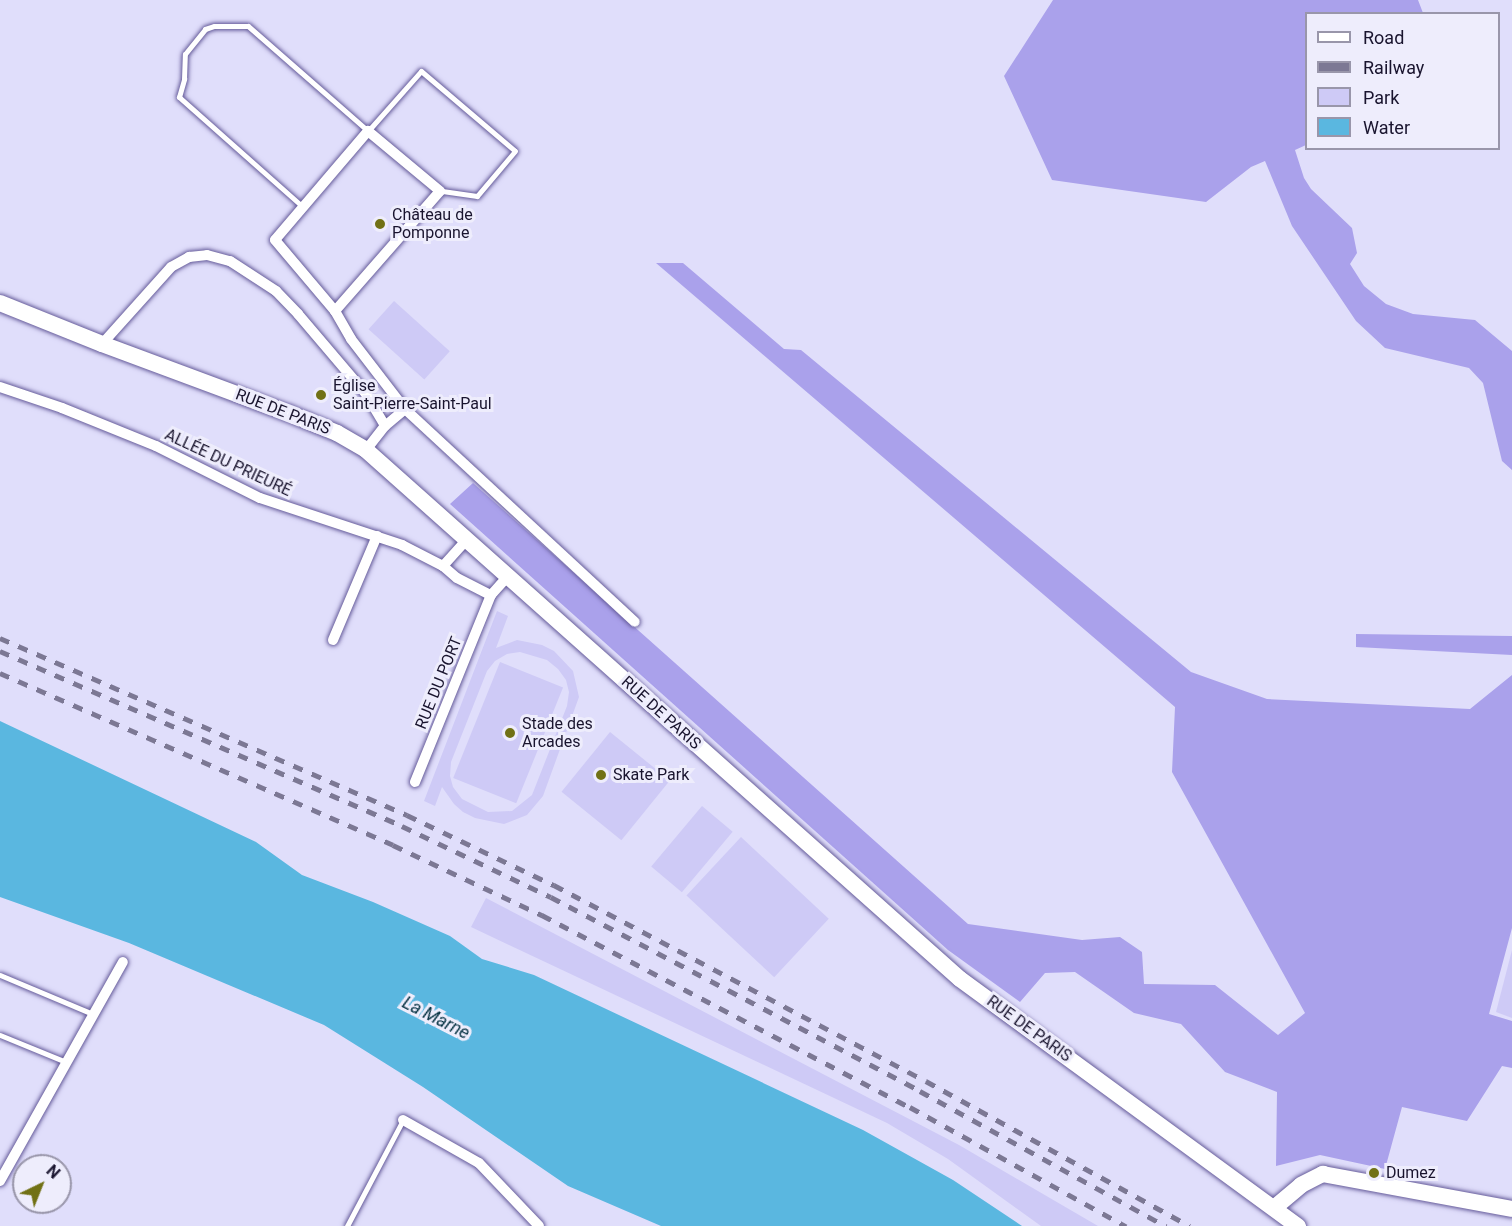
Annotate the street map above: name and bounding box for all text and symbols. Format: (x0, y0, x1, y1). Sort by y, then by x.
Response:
legend (1305, 12, 1500, 150)
text: Road (1363, 27, 1404, 48)
text: Railway (1363, 57, 1424, 78)
text: Park (1363, 87, 1399, 108)
text: Water (1363, 117, 1410, 138)
place label: Château de Pomponne (392, 205, 473, 243)
marker: Château de Pomponne (373, 217, 387, 231)
place label: Église Saint-Pierre-Saint-Paul (333, 376, 492, 414)
street label: RUE DE PARIS (233, 385, 333, 439)
marker: Église Saint-Pierre-Saint-Paul (314, 388, 328, 402)
street label: ALLÉE DU PRIEURÉ (162, 425, 294, 501)
street label: RUE DU PORT (412, 634, 466, 732)
street label: RUE DE PARIS (617, 672, 705, 754)
place label: Stade des Arcades (522, 714, 593, 752)
marker: Stade des Arcades (503, 726, 517, 740)
place label: Skate Park (613, 765, 689, 785)
marker: Skate Park (594, 768, 608, 782)
water label: La Marne (399, 992, 473, 1044)
street label: RUE DE PARIS (983, 992, 1075, 1066)
north arrow (12, 1154, 72, 1214)
text: N (43, 1161, 64, 1183)
place label: Dumez (1386, 1163, 1436, 1183)
marker: Dumez (1367, 1166, 1381, 1180)

